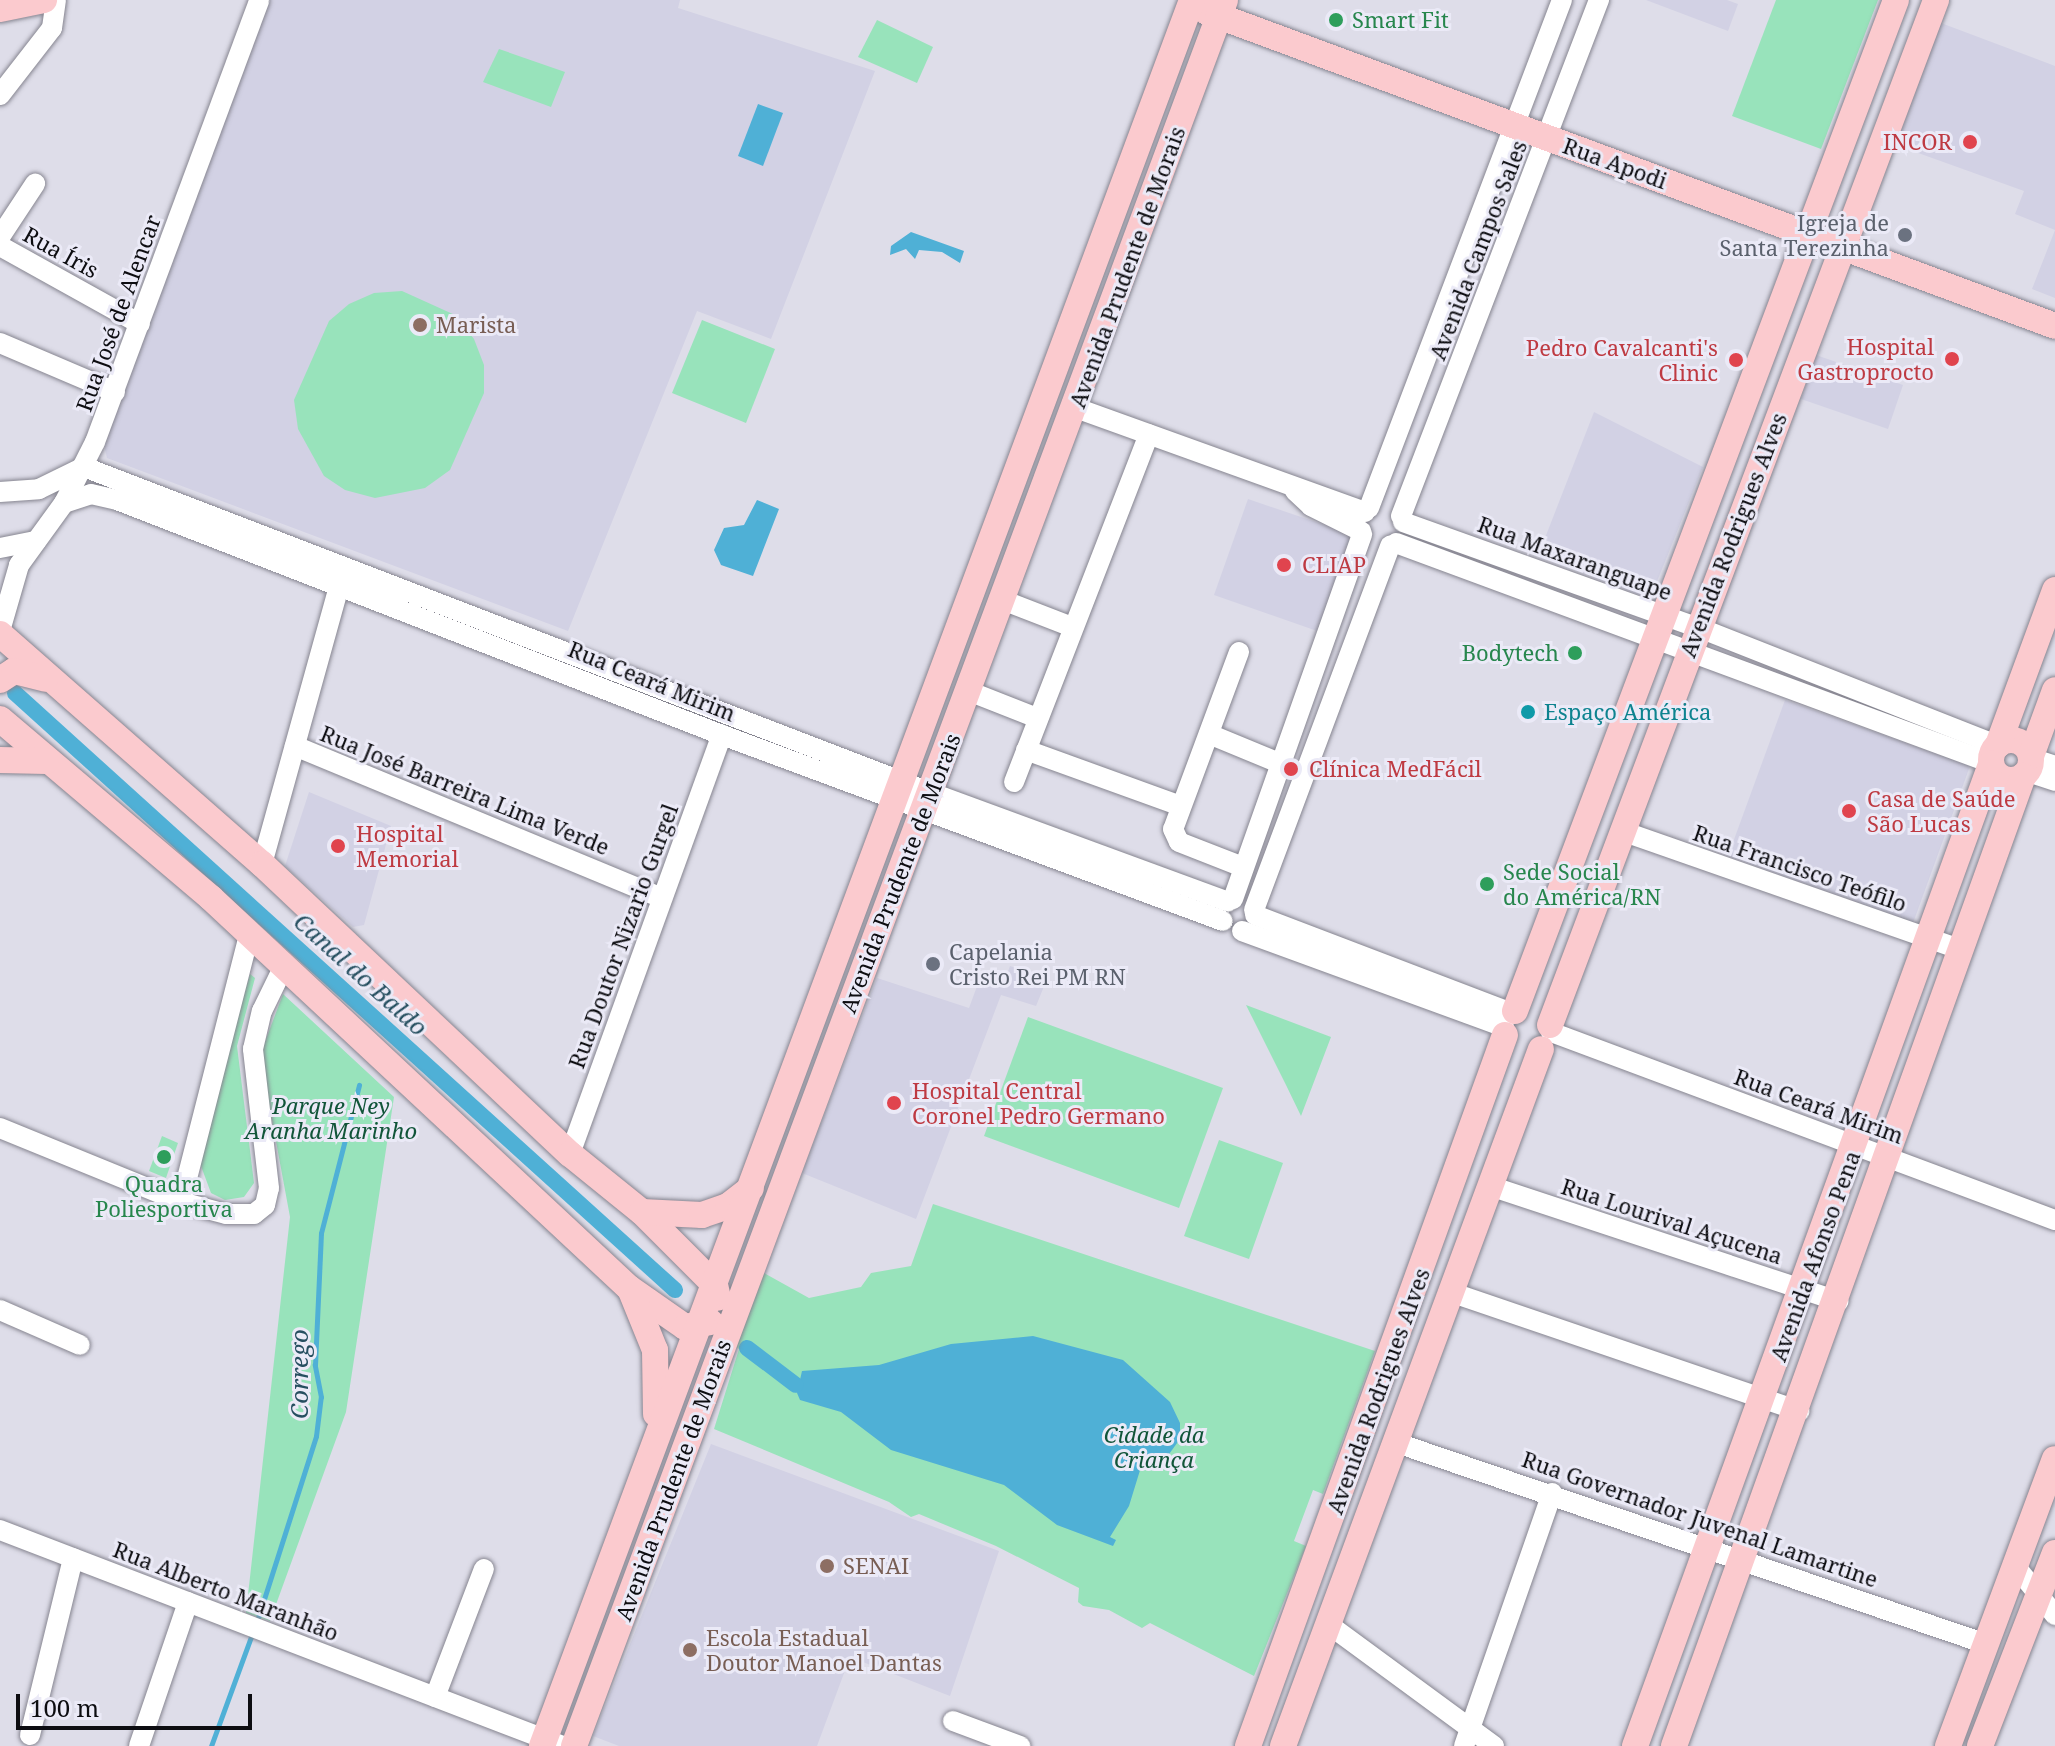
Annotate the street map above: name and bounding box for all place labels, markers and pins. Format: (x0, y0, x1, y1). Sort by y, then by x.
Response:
place label: Smart Fit (1352, 7, 1449, 33)
marker: Smart Fit (1327, 11, 1345, 29)
place label: INCOR (1883, 129, 1952, 155)
marker: INCOR (1959, 131, 1981, 153)
place label: Igreja de Santa Terezinha (1719, 209, 1889, 260)
marker: Igreja de Santa Terezinha (1896, 226, 1914, 244)
place label: Marista (436, 312, 516, 338)
marker: Marista (411, 316, 429, 334)
place label: Hospital Gastroprocto (1797, 333, 1934, 384)
place label: Pedro Cavalcanti's Clinic (1526, 334, 1718, 386)
marker: Hospital Gastroprocto (1941, 348, 1963, 370)
marker: Pedro Cavalcanti's Clinic (1725, 349, 1747, 371)
place label: CLIAP (1302, 552, 1366, 578)
marker: CLIAP (1273, 554, 1295, 576)
place label: Bodytech (1462, 640, 1559, 666)
marker: Bodytech (1566, 644, 1584, 662)
place label: Espaço América (1544, 699, 1711, 725)
marker: Espaço América (1519, 703, 1537, 721)
place label: Clínica MedFácil (1309, 756, 1482, 782)
marker: Clínica MedFácil (1280, 758, 1302, 780)
place label: Casa de Saúde São Lucas (1867, 785, 2016, 836)
marker: Casa de Saúde São Lucas (1838, 800, 1860, 822)
place label: Hospital Memorial (356, 820, 458, 872)
marker: Hospital Memorial (327, 835, 349, 857)
place label: Sede Social do América/RN (1503, 858, 1661, 910)
marker: Sede Social do América/RN (1478, 875, 1496, 893)
place label: Capelania Cristo Rei PM RN (949, 938, 1126, 990)
marker: Capelania Cristo Rei PM RN (924, 955, 942, 973)
place label: Hospital Central Coronel Pedro Germano (912, 1077, 1165, 1128)
marker: Hospital Central Coronel Pedro Germano (883, 1092, 905, 1114)
marker: Quadra Poliesportiva (155, 1148, 173, 1166)
place label: Quadra Poliesportiva (95, 1170, 233, 1222)
place label: SENAI (843, 1553, 909, 1579)
marker: SENAI (818, 1557, 836, 1575)
place label: Escola Estadual Doutor Manoel Dantas (706, 1624, 942, 1676)
marker: Escola Estadual Doutor Manoel Dantas (681, 1641, 699, 1659)

